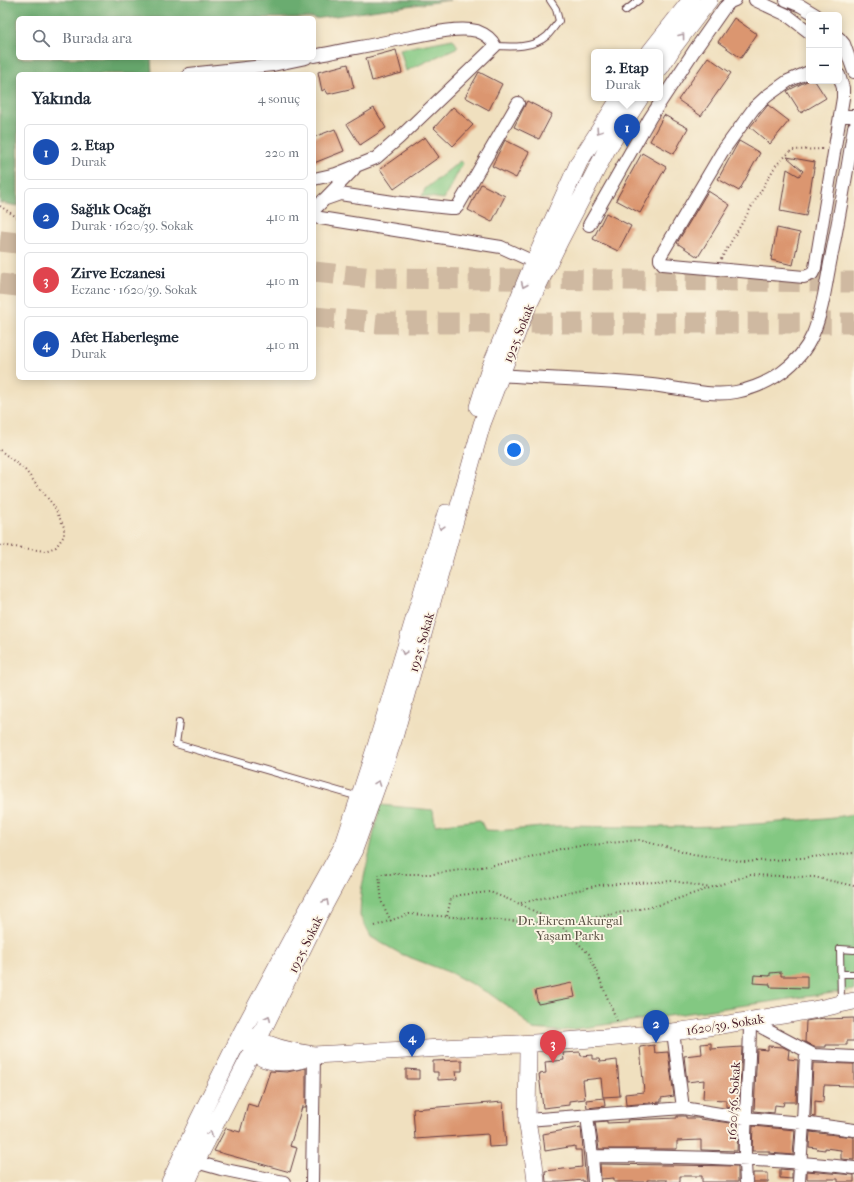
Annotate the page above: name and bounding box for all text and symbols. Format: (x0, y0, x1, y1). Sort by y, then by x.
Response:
map controls (806, 12, 842, 84)
button: + (806, 12, 842, 48)
search box (16, 16, 316, 60)
icon: search (30, 27, 52, 49)
text: Burada ara (62, 29, 132, 47)
one-way arrow (677, 33, 684, 40)
button: − (806, 48, 842, 84)
popup (591, 49, 663, 101)
text: 2. Etap (605, 59, 649, 77)
text: Durak (605, 77, 641, 92)
text: Yakında (32, 88, 91, 108)
text: 4 sonuç (258, 91, 300, 106)
pin: 1 (614, 114, 640, 147)
one-way arrow (597, 127, 604, 134)
text: 2. Etap (71, 136, 114, 154)
text: 1 (44, 145, 48, 160)
text: 220 m (265, 145, 299, 160)
text: Durak (71, 154, 107, 169)
text: Sağlık Ocağı (71, 200, 151, 218)
text: 2 (43, 209, 49, 224)
text: 410 m (266, 209, 299, 224)
text: Durak · 1620/39. Sokak (71, 218, 193, 233)
text: Zirve Eczanesi (71, 264, 165, 282)
text: 3 (43, 273, 49, 288)
text: 410 m (266, 273, 299, 288)
text: Eczane · 1620/39. Sokak (71, 282, 197, 297)
one-way arrow (521, 282, 529, 289)
street label: 1925. Sokak (500, 302, 537, 365)
text: Afet Haberleşme (71, 328, 179, 346)
text: 4 (42, 337, 50, 352)
text: 410 m (266, 337, 299, 352)
text: Durak (71, 346, 107, 361)
your location (504, 440, 524, 460)
one-way arrow (437, 523, 446, 530)
street label: 1925. Sokak (406, 610, 437, 674)
one-way arrow (400, 648, 409, 655)
one-way arrow (374, 780, 382, 787)
one-way arrow (322, 899, 329, 906)
street label: 1925. Sokak (285, 913, 326, 975)
park label: Dr. Ekrem Akurgal Yaşam Parkı (517, 913, 623, 944)
pin: 2 (643, 1010, 669, 1043)
street label: 1620/39. Sokak (685, 1011, 765, 1038)
one-way arrow (264, 1015, 271, 1022)
pin: 4 (399, 1024, 425, 1057)
pin: 3 (540, 1030, 566, 1063)
street label: 1620/36. Sokak (724, 1061, 743, 1141)
one-way arrow (205, 1131, 213, 1138)

